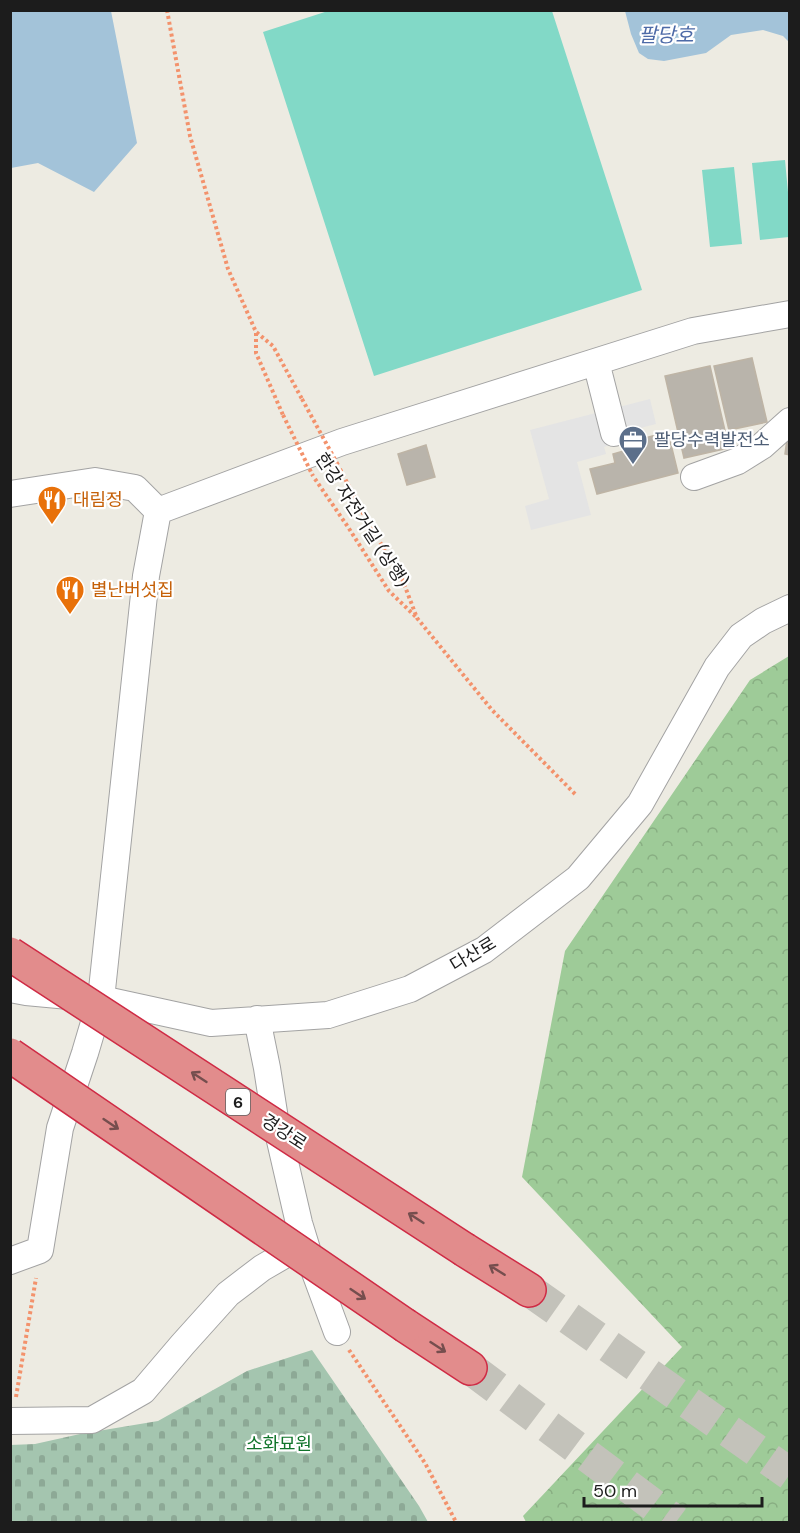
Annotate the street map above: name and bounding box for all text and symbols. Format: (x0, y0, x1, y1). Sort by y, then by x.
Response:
water label: 팔당호 (638, 22, 695, 48)
office icon: 팔당수력발전소 (617, 424, 649, 466)
place label: 팔당수력발전소 (654, 428, 770, 452)
street label: 한강 자전거길 (상행) (310, 448, 414, 592)
restaurant icon: 대림정 (36, 484, 68, 526)
place label: 대림정 (73, 488, 123, 512)
restaurant icon: 별난버섯집 (54, 574, 86, 616)
place label: 별난버섯집 (91, 578, 174, 602)
street label: 다산로 (446, 931, 500, 977)
one-way arrow (192, 1071, 208, 1083)
road number: 6 (226, 1089, 250, 1115)
street label: 경강로 (257, 1108, 311, 1156)
one-way arrow (102, 1118, 118, 1130)
one-way arrow (408, 1212, 424, 1224)
one-way arrow (489, 1263, 506, 1275)
one-way arrow (349, 1288, 366, 1300)
one-way arrow (429, 1341, 446, 1353)
park label: 소화묘원 (246, 1432, 312, 1456)
scale bar (584, 1470, 762, 1508)
text: 50 m (593, 1479, 637, 1503)

